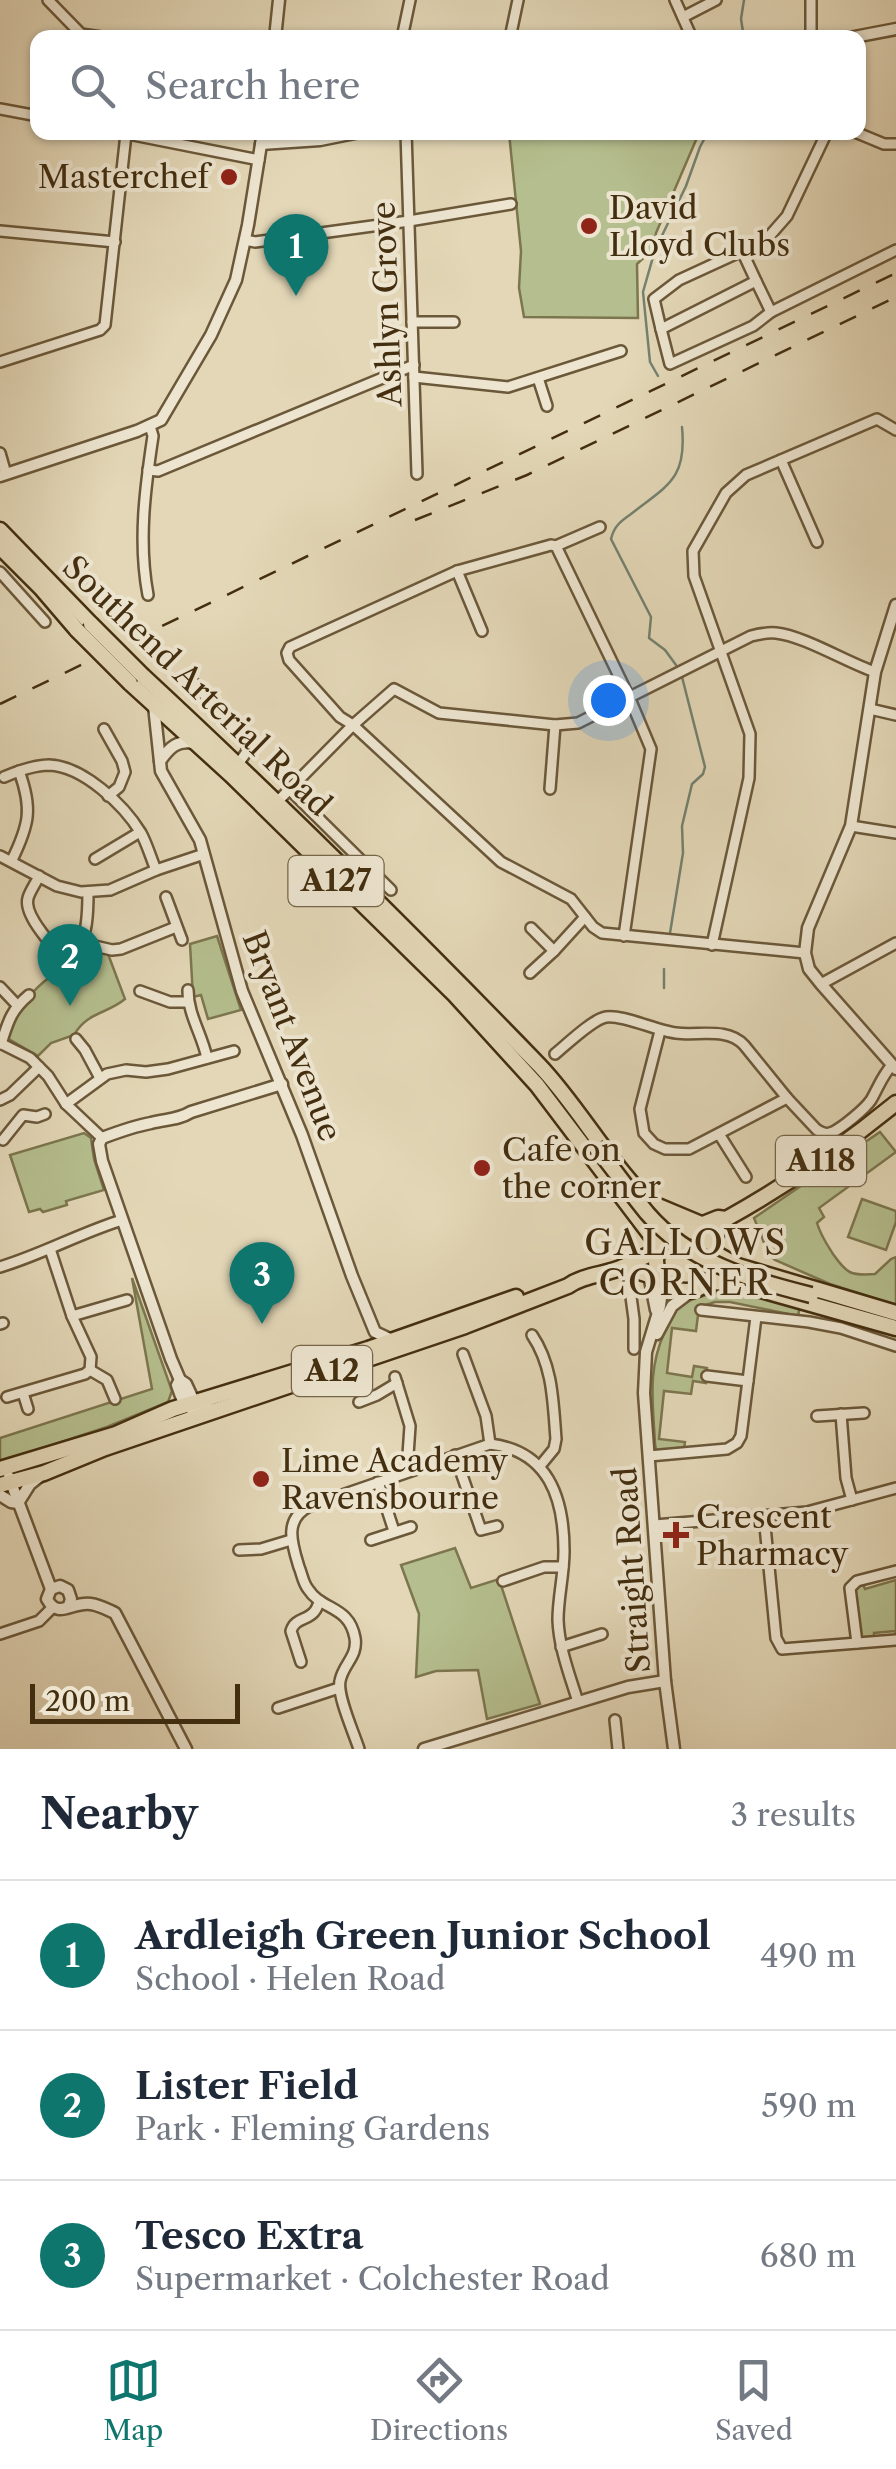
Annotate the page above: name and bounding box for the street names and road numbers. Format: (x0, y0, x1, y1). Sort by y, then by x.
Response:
street label: Ashlyn Grove (363, 201, 410, 408)
street label: Southend Arterial Road (55, 547, 340, 824)
road number: A127 (288, 856, 384, 906)
street label: Bryant Avenue (235, 925, 350, 1146)
road number: A118 (776, 1136, 866, 1186)
road number: A12 (292, 1346, 372, 1396)
street label: Straight Road (605, 1466, 658, 1674)

